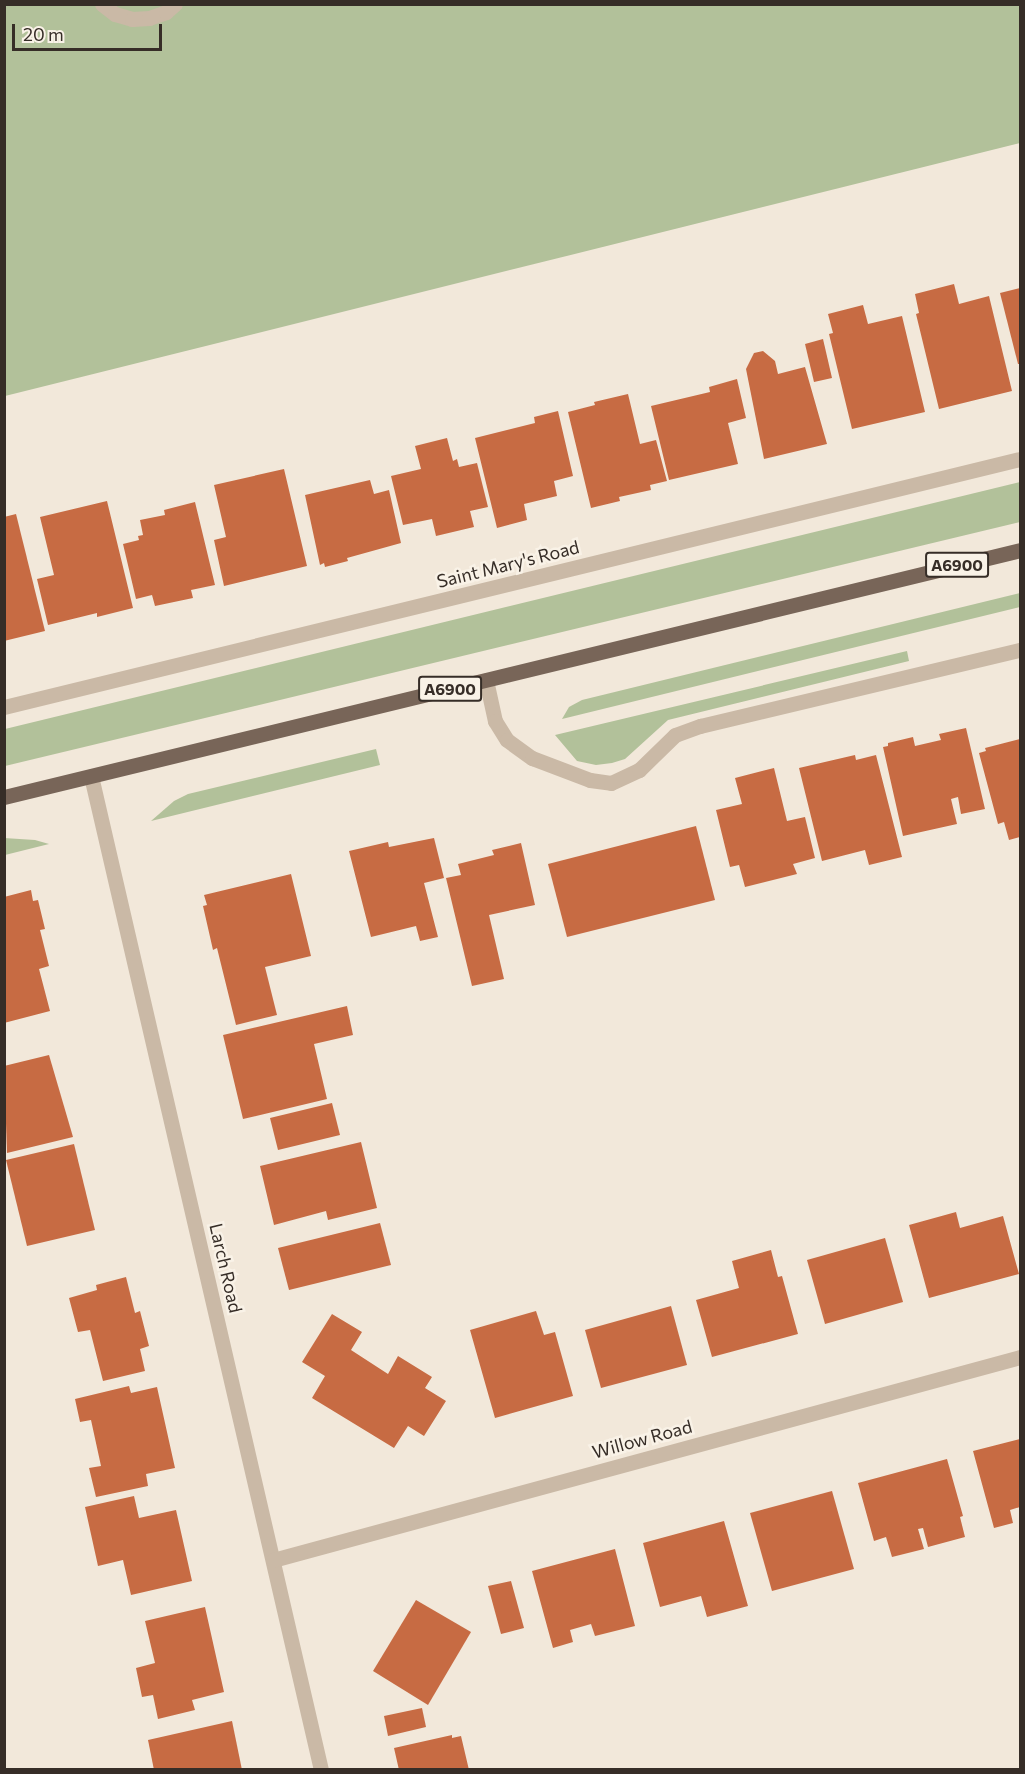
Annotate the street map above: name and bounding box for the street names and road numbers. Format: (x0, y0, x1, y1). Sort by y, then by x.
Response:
street label: Saint Mary's Road (435, 536, 581, 592)
road number: A6900 (924, 552, 990, 578)
road number: A6900 (417, 676, 483, 702)
street label: Larch Road (205, 1221, 247, 1315)
street label: Willow Road (590, 1415, 694, 1463)

